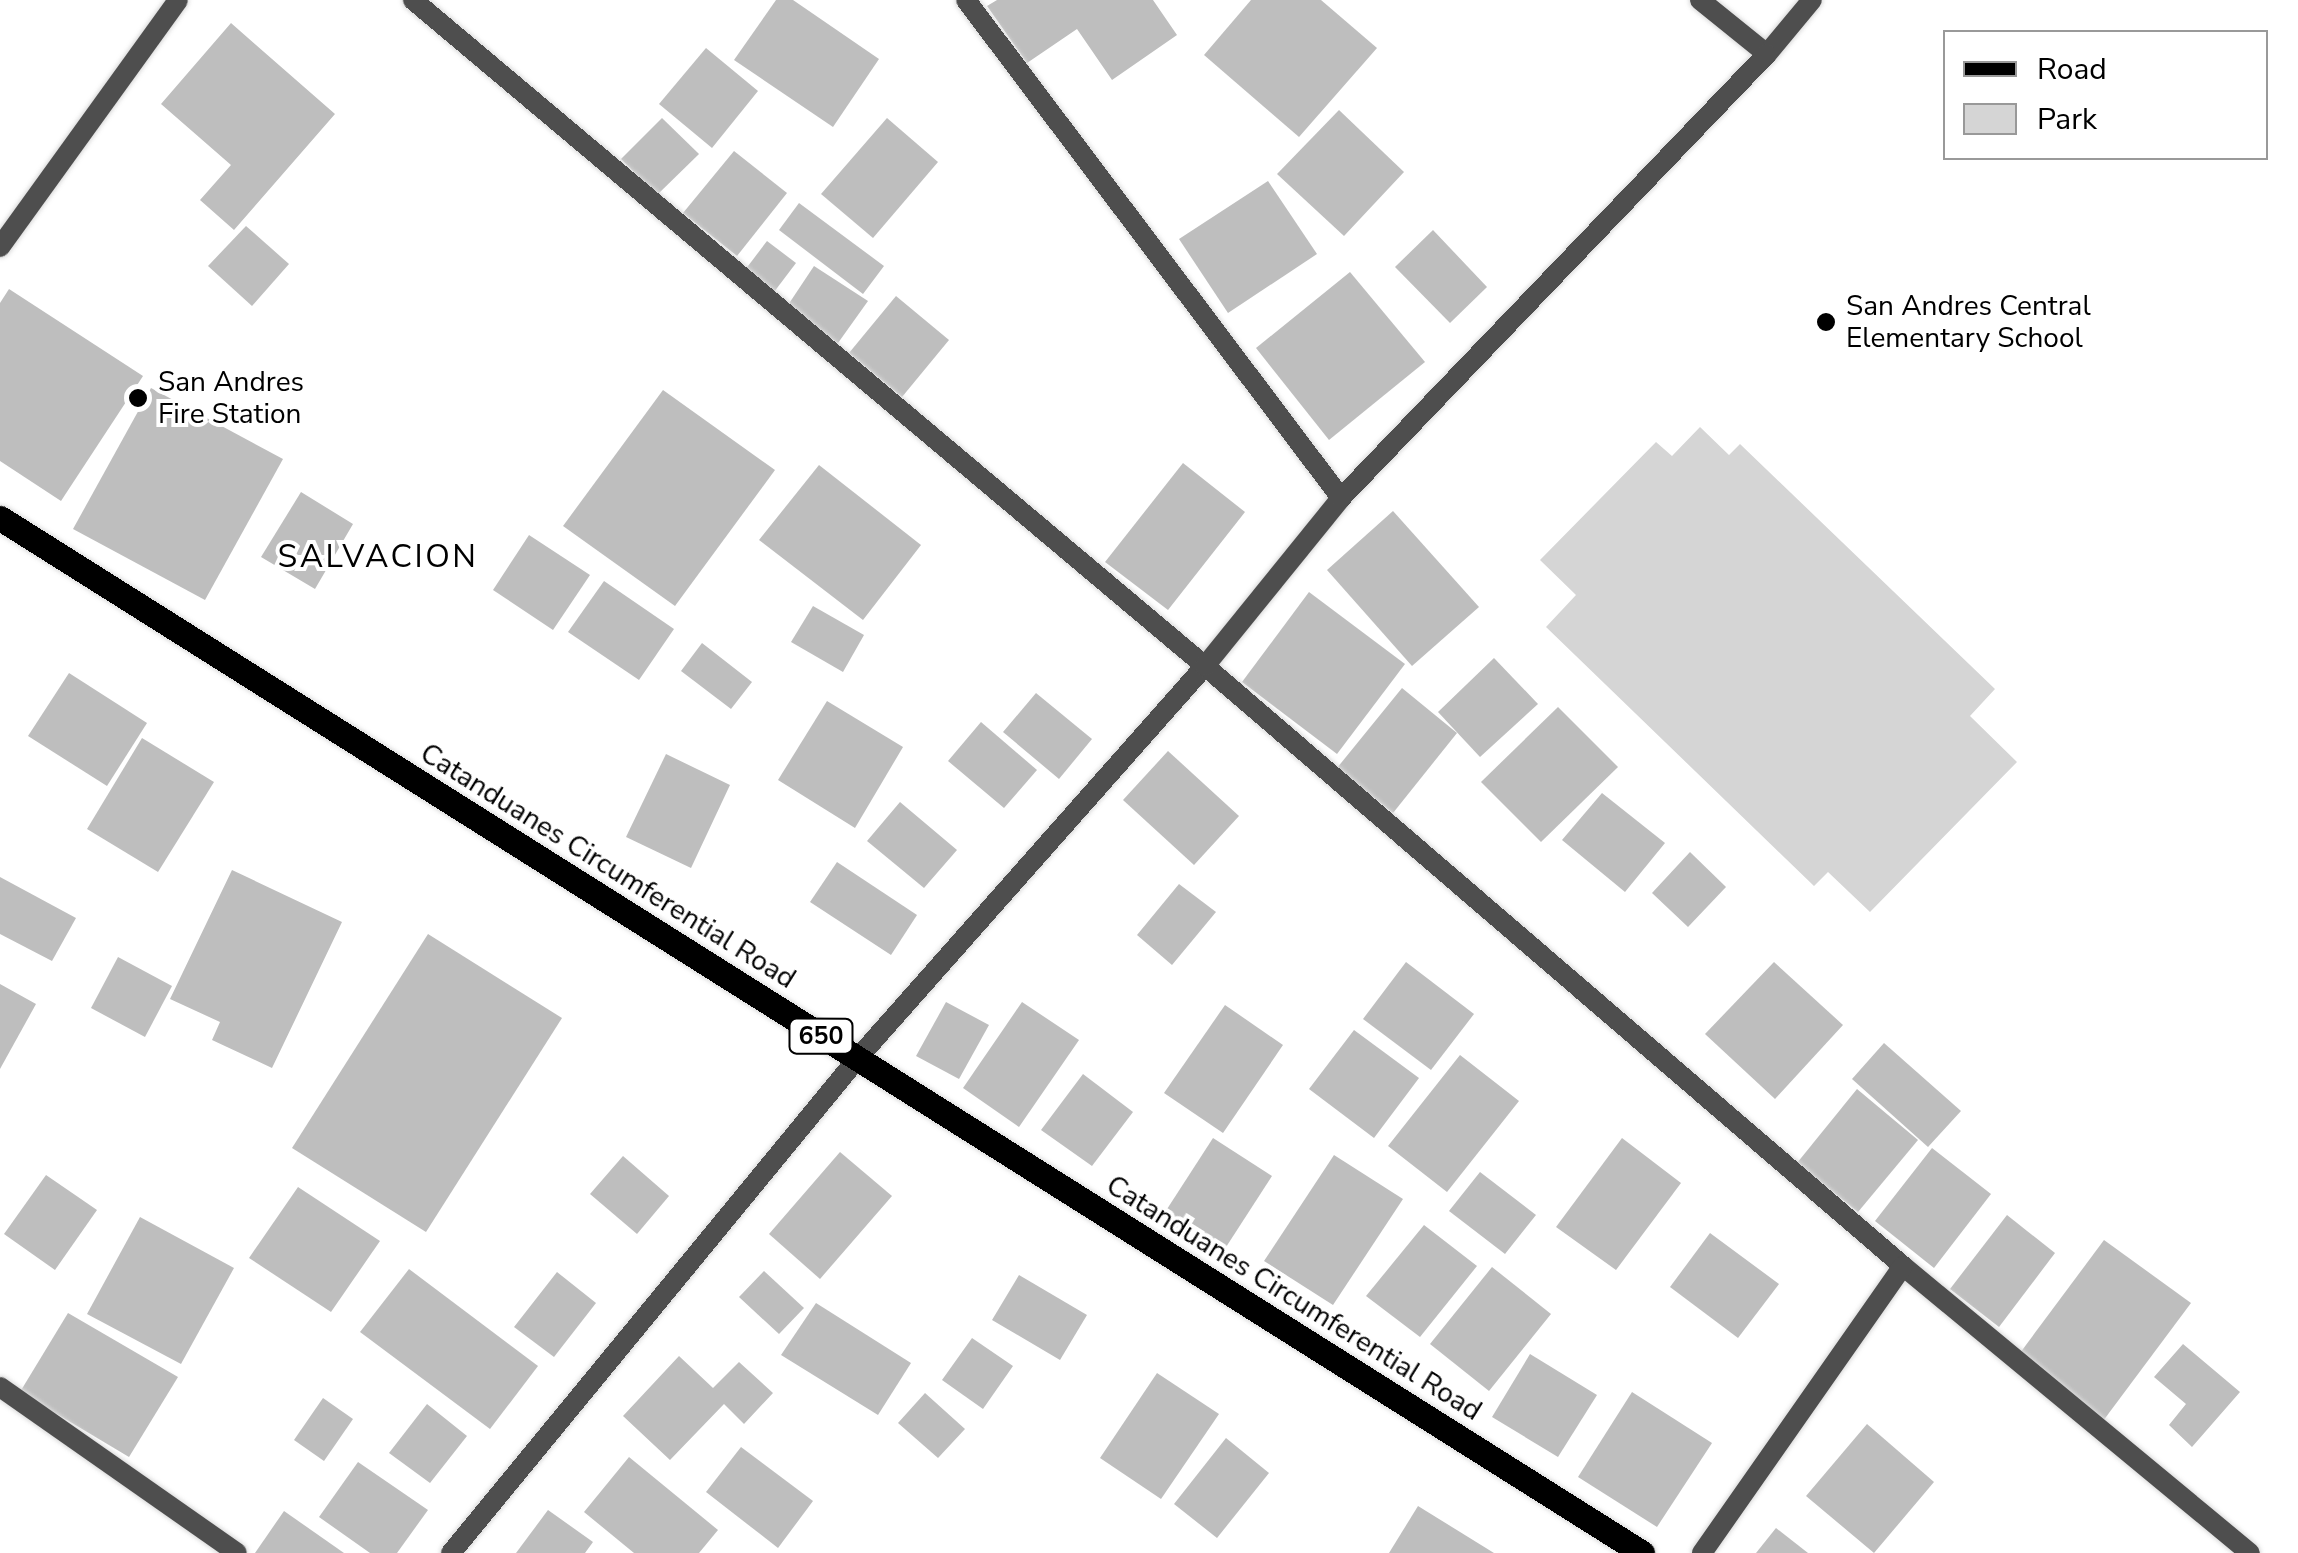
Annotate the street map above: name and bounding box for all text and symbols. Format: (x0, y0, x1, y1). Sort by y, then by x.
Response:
legend (1943, 30, 2268, 160)
text: Road (2037, 49, 2107, 90)
text: Park (2037, 99, 2097, 140)
place label: San Andres Central Elementary School (1846, 289, 2091, 355)
marker: San Andres Central Elementary School (1815, 311, 1837, 333)
place label: San Andres Fire Station (158, 365, 304, 431)
marker: San Andres Fire Station (127, 387, 149, 409)
district label: SALVACION (278, 538, 478, 576)
street label: Catanduanes Circumferential Road (414, 736, 802, 996)
road number: 650 (788, 1016, 854, 1056)
street label: Catanduanes Circumferential Road (1100, 1168, 1488, 1428)

